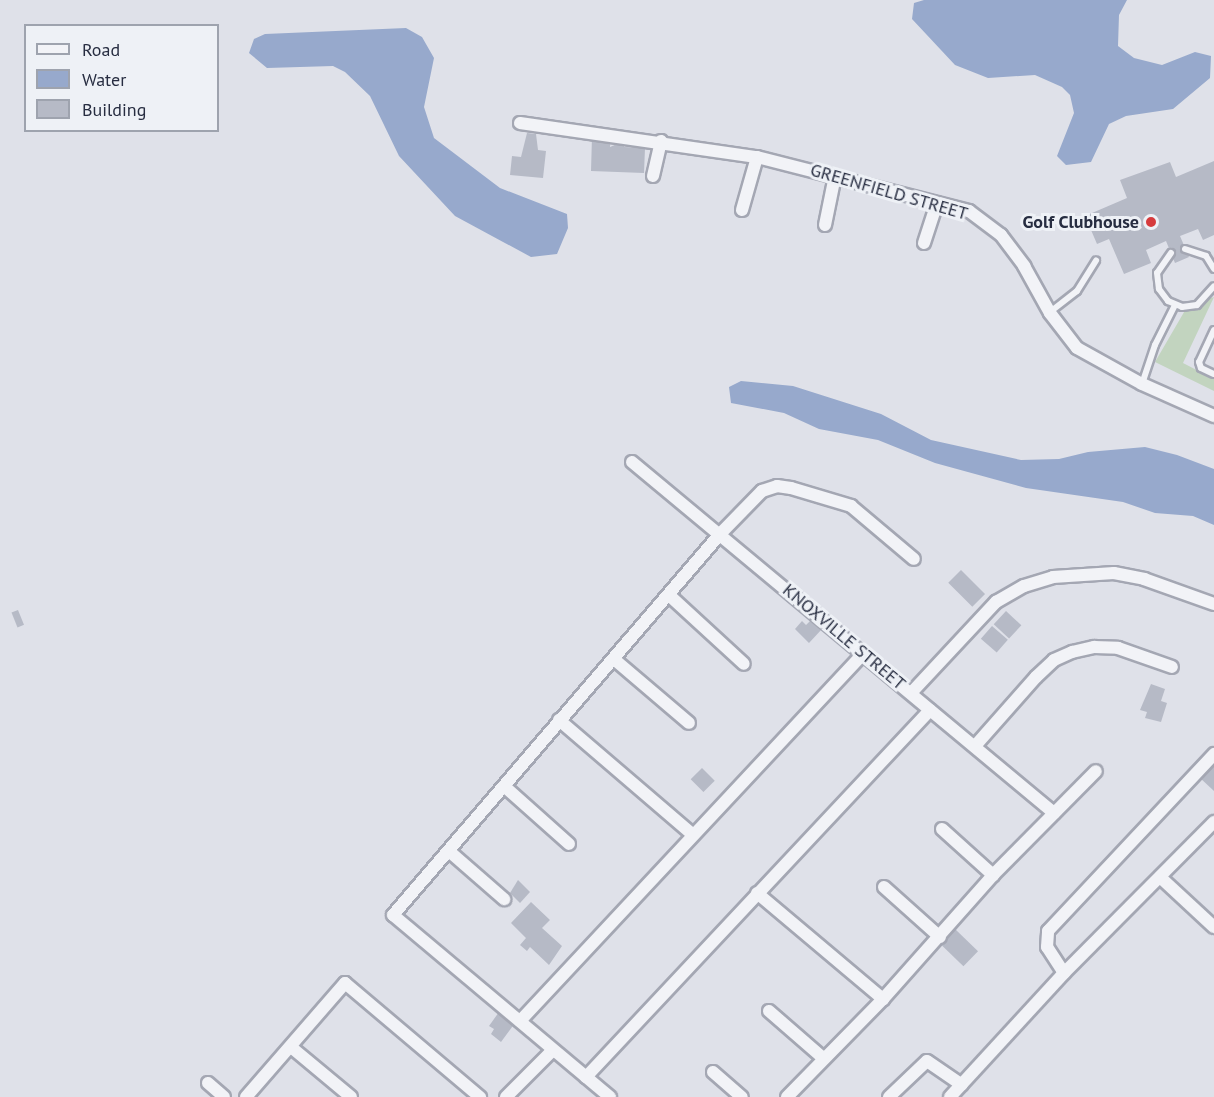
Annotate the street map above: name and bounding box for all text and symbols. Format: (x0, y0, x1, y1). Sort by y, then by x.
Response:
legend (24, 24, 219, 132)
text: Road (82, 38, 120, 61)
text: Water (82, 68, 126, 91)
text: Building (82, 98, 146, 121)
street label: GREENFIELD STREET (808, 159, 970, 225)
place label: Golf Clubhouse (1022, 211, 1139, 233)
marker: Golf Clubhouse (1144, 215, 1158, 229)
street label: KNOXVILLE STREET (778, 579, 910, 695)

